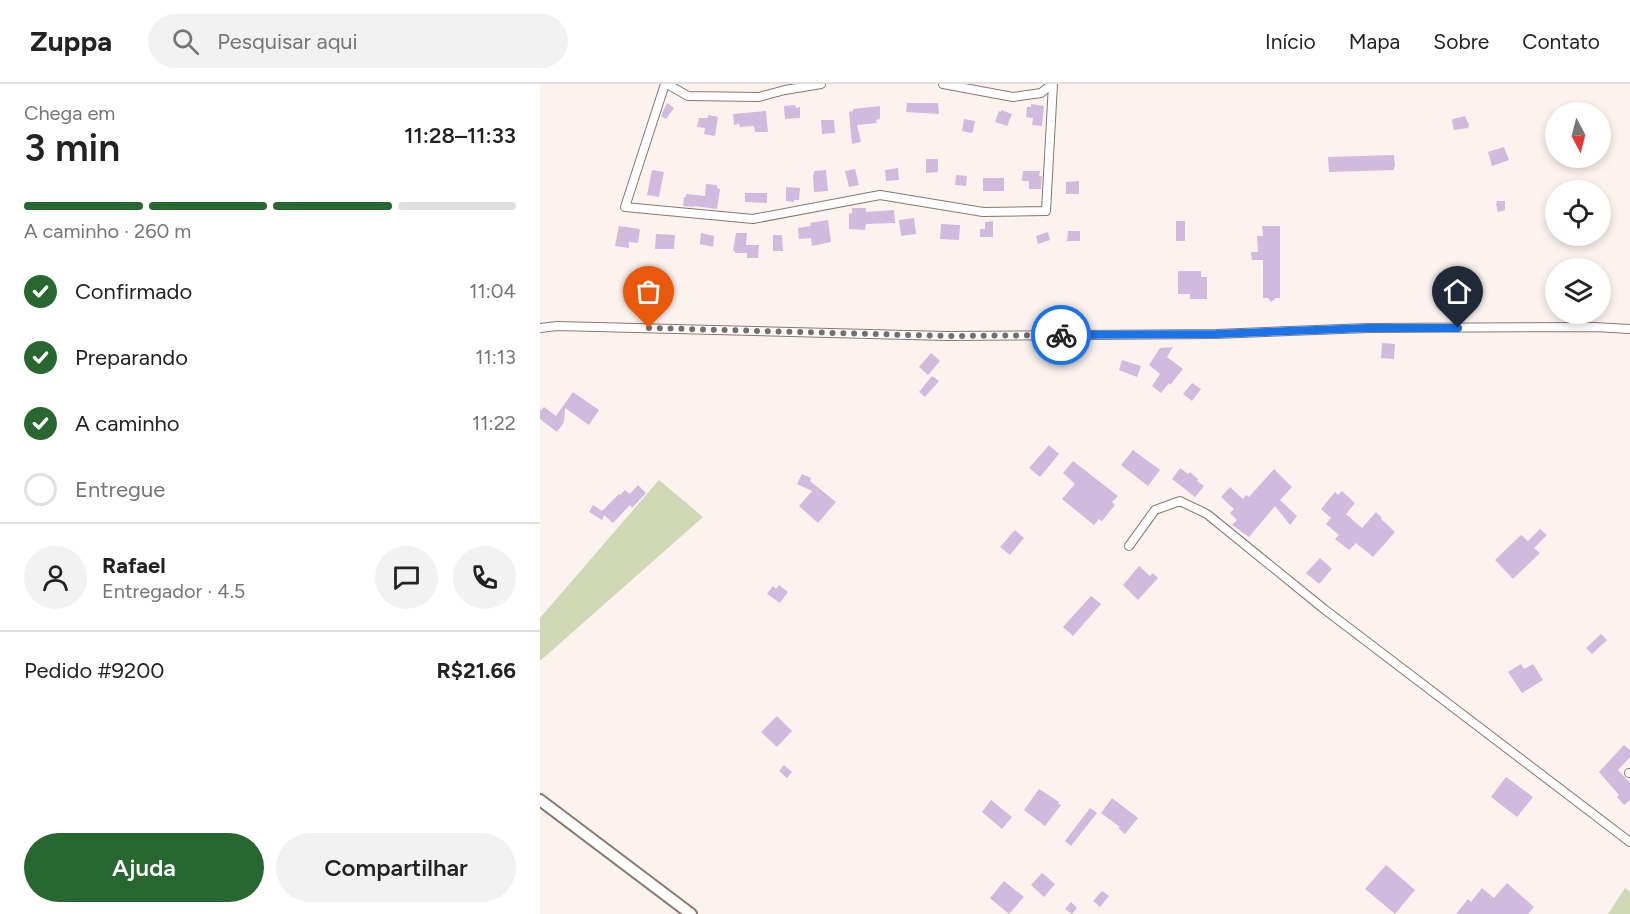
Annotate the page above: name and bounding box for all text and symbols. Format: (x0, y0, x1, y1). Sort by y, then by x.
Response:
search box (148, 14, 568, 68)
text: Zuppa (30, 24, 112, 58)
icon: search (169, 25, 202, 58)
text: Pesquisar aqui (217, 28, 358, 55)
text: Início (1265, 29, 1316, 54)
text: Mapa (1349, 29, 1400, 54)
text: Sobre (1433, 29, 1489, 54)
text: Contato (1522, 29, 1600, 54)
text: Chega em (24, 101, 115, 125)
north arrow (1545, 102, 1611, 168)
map controls (1545, 102, 1611, 324)
text: 11:28–11:33 (404, 122, 516, 149)
text: 3 min (24, 124, 120, 171)
button: locate (1545, 180, 1611, 246)
text: A caminho · 260 m (24, 219, 191, 243)
button: layers (1545, 258, 1611, 324)
pin (623, 266, 674, 328)
pin (1432, 266, 1483, 328)
icon: check (24, 275, 57, 308)
icon: bag (632, 275, 665, 308)
icon: home (1441, 275, 1474, 308)
text: Confirmado (75, 278, 192, 305)
text: 11:04 (469, 279, 516, 303)
courier (1031, 305, 1091, 365)
icon: bike (1045, 319, 1078, 352)
icon: check (24, 341, 57, 374)
text: Preparando (75, 344, 188, 371)
text: 11:13 (475, 345, 516, 369)
icon: check (24, 407, 57, 440)
text: A caminho (75, 410, 180, 437)
text: 11:22 (472, 411, 516, 435)
text: Entregue (75, 476, 165, 503)
button: person (24, 546, 87, 609)
button: chat (375, 546, 438, 609)
button: phone (453, 546, 516, 609)
text: Rafael (102, 552, 166, 579)
text: Entregador · 4.5 (102, 579, 245, 603)
text: Pedido #9200 (24, 657, 164, 684)
text: R$21.66 (437, 657, 516, 684)
button: Ajuda (24, 833, 264, 902)
button: Compartilhar (276, 833, 516, 902)

